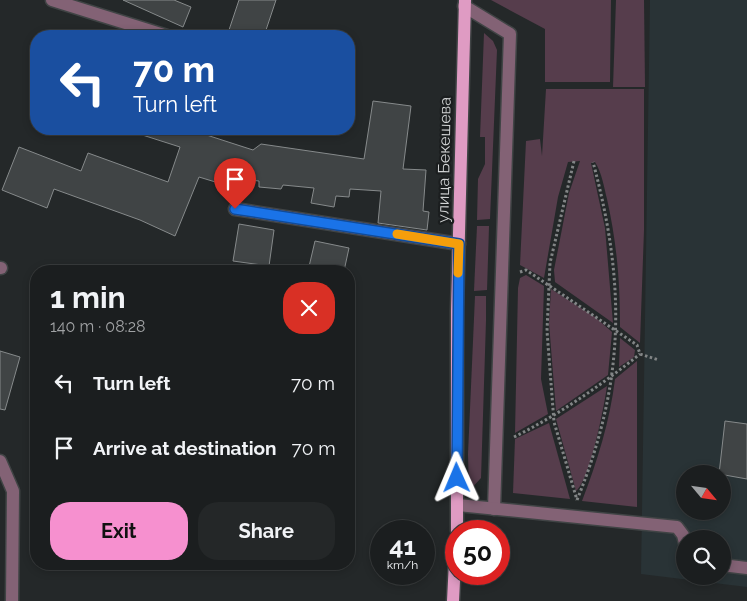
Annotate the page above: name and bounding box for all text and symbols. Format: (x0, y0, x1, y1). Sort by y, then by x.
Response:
text: 70 m (133, 49, 215, 90)
icon: left (50, 50, 115, 115)
text: Turn left (133, 91, 217, 117)
street label: улица Бекешева (433, 97, 455, 223)
pin (214, 158, 256, 209)
icon: arrive (221, 165, 249, 193)
text: 1 min (50, 280, 126, 315)
button: close (283, 282, 335, 334)
text: 140 m · 08:28 (50, 317, 145, 336)
icon: left (50, 369, 78, 397)
text: Turn left (93, 372, 170, 394)
text: 70 m (291, 372, 335, 394)
icon: arrive (50, 434, 78, 462)
text: Arrive at destination (93, 437, 277, 459)
text: 70 m (292, 437, 336, 459)
position arrow (430, 451, 482, 503)
north arrow (676, 465, 731, 520)
map controls (676, 465, 731, 585)
button: Exit (50, 502, 188, 560)
button: Share (198, 502, 335, 560)
speed limit sign: 50 (445, 520, 510, 585)
button: search (676, 530, 731, 585)
text: 41 (389, 531, 416, 561)
text: km/h (387, 558, 418, 572)

